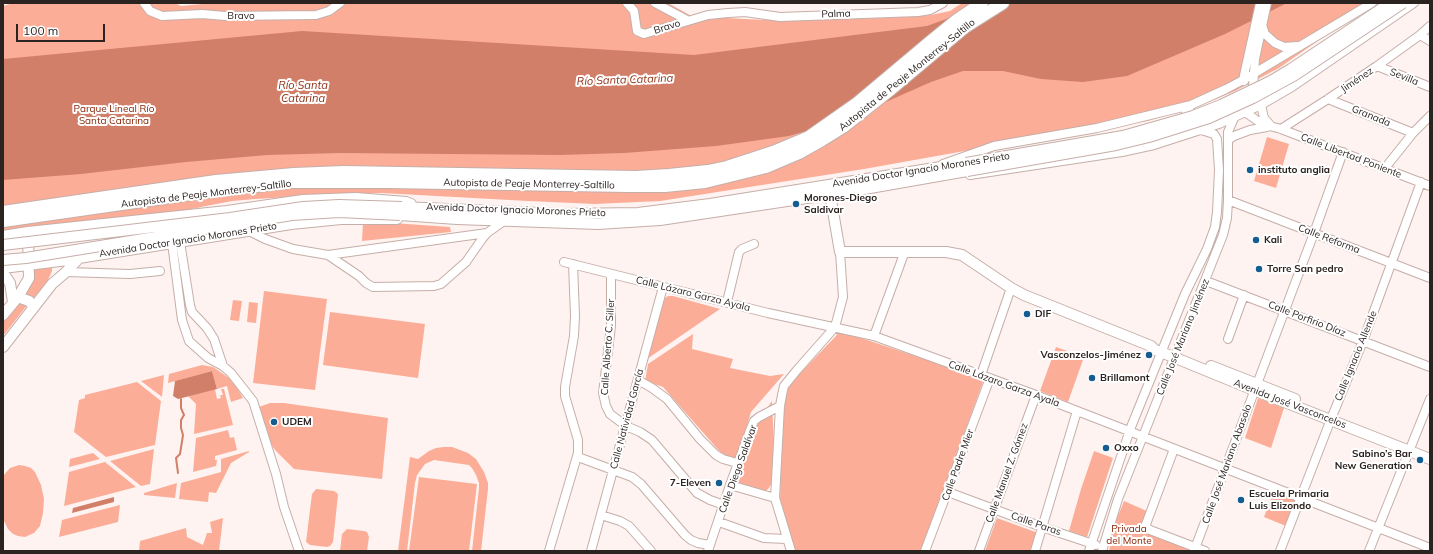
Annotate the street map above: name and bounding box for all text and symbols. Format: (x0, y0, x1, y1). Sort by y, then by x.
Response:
street label: Palma (821, 7, 851, 21)
street label: Bravo (227, 10, 255, 22)
scale bar (18, 16, 107, 42)
street label: Autopista de Peaje Monterrey-Saltillo (837, 16, 977, 134)
street label: Bravo (652, 17, 682, 37)
text: 100 m (23, 23, 58, 38)
street label: Jiménez (1339, 65, 1375, 95)
street label: Sevilla (1388, 66, 1420, 88)
water label: Río Santa Catarina (576, 72, 674, 88)
water label: Río Santa Catarina (278, 79, 328, 105)
park label: Parque Lineal Río Santa Catarina (74, 103, 154, 126)
street label: Granada (1350, 103, 1392, 129)
street label: Calle Libertad Poniente (1299, 131, 1403, 181)
street label: Avenida Doctor Ignacio Morones Prieto (831, 150, 1011, 190)
place label: instituto anglia (1258, 164, 1330, 176)
marker: instituto anglia (1245, 165, 1255, 175)
street label: Autopista de Peaje Monterrey-Saltillo (443, 177, 615, 191)
street label: Autopista de Peaje Monterrey-Saltillo (120, 178, 292, 210)
place label: Morones-Diego Saldivar (804, 192, 877, 216)
marker: Morones-Diego Saldivar (791, 199, 801, 209)
street label: Avenida Doctor Ignacio Morones Prieto (426, 201, 606, 219)
street label: Avenida Doctor Ignacio Morones Prieto (98, 220, 278, 260)
street label: Calle Reforma (1296, 222, 1362, 256)
place label: Kali (1264, 234, 1282, 246)
marker: Kali (1251, 235, 1261, 245)
place label: Torre San pedro (1267, 263, 1343, 275)
marker: Torre San pedro (1254, 264, 1264, 274)
street label: Calle Lázaro Garza Ayala (635, 274, 751, 314)
street label: Calle José Mariano Jiménez (1154, 277, 1212, 397)
street label: Calle Alberto C. Siller (599, 298, 617, 396)
street label: Calle Porfirio Díaz (1266, 299, 1348, 339)
place label: DIF (1035, 308, 1051, 320)
marker: DIF (1022, 309, 1032, 319)
street label: Calle Ignacio Allende (1332, 309, 1380, 403)
place label: Vasconzelos-Jiménez (1041, 349, 1141, 361)
marker: Vasconzelos-Jiménez (1144, 350, 1154, 360)
street label: Calle Lázaro Garza Ayala (947, 358, 1061, 410)
street label: Calle Natividad García (608, 368, 646, 470)
place label: Brillamont (1100, 372, 1150, 384)
marker: Brillamont (1087, 373, 1097, 383)
street label: Avenida José Vasconcelos (1232, 377, 1348, 431)
street label: Calle José Mariano Abasolo (1200, 403, 1254, 525)
place label: UDEM (282, 416, 312, 428)
marker: UDEM (269, 417, 279, 427)
street label: Calle Manuel Z. Gómez (983, 421, 1031, 525)
street label: Calle Diego Saldívar (716, 423, 760, 515)
street label: Calle Padre Mier (939, 428, 977, 502)
place label: Oxxo (1114, 442, 1139, 454)
marker: Oxxo (1101, 443, 1111, 453)
place label: Sabino’s Bar New Generation (1335, 448, 1412, 472)
marker: Sabino’s Bar New Generation (1415, 455, 1425, 465)
place label: 7-Eleven (670, 477, 711, 489)
marker: 7-Eleven (714, 478, 724, 488)
place label: Escuela Primaria Luis Elizondo (1249, 488, 1329, 512)
marker: Escuela Primaria Luis Elizondo (1236, 495, 1246, 505)
street label: Calle Paras (1009, 510, 1063, 538)
park label: Privada del Monte (1106, 523, 1152, 546)

